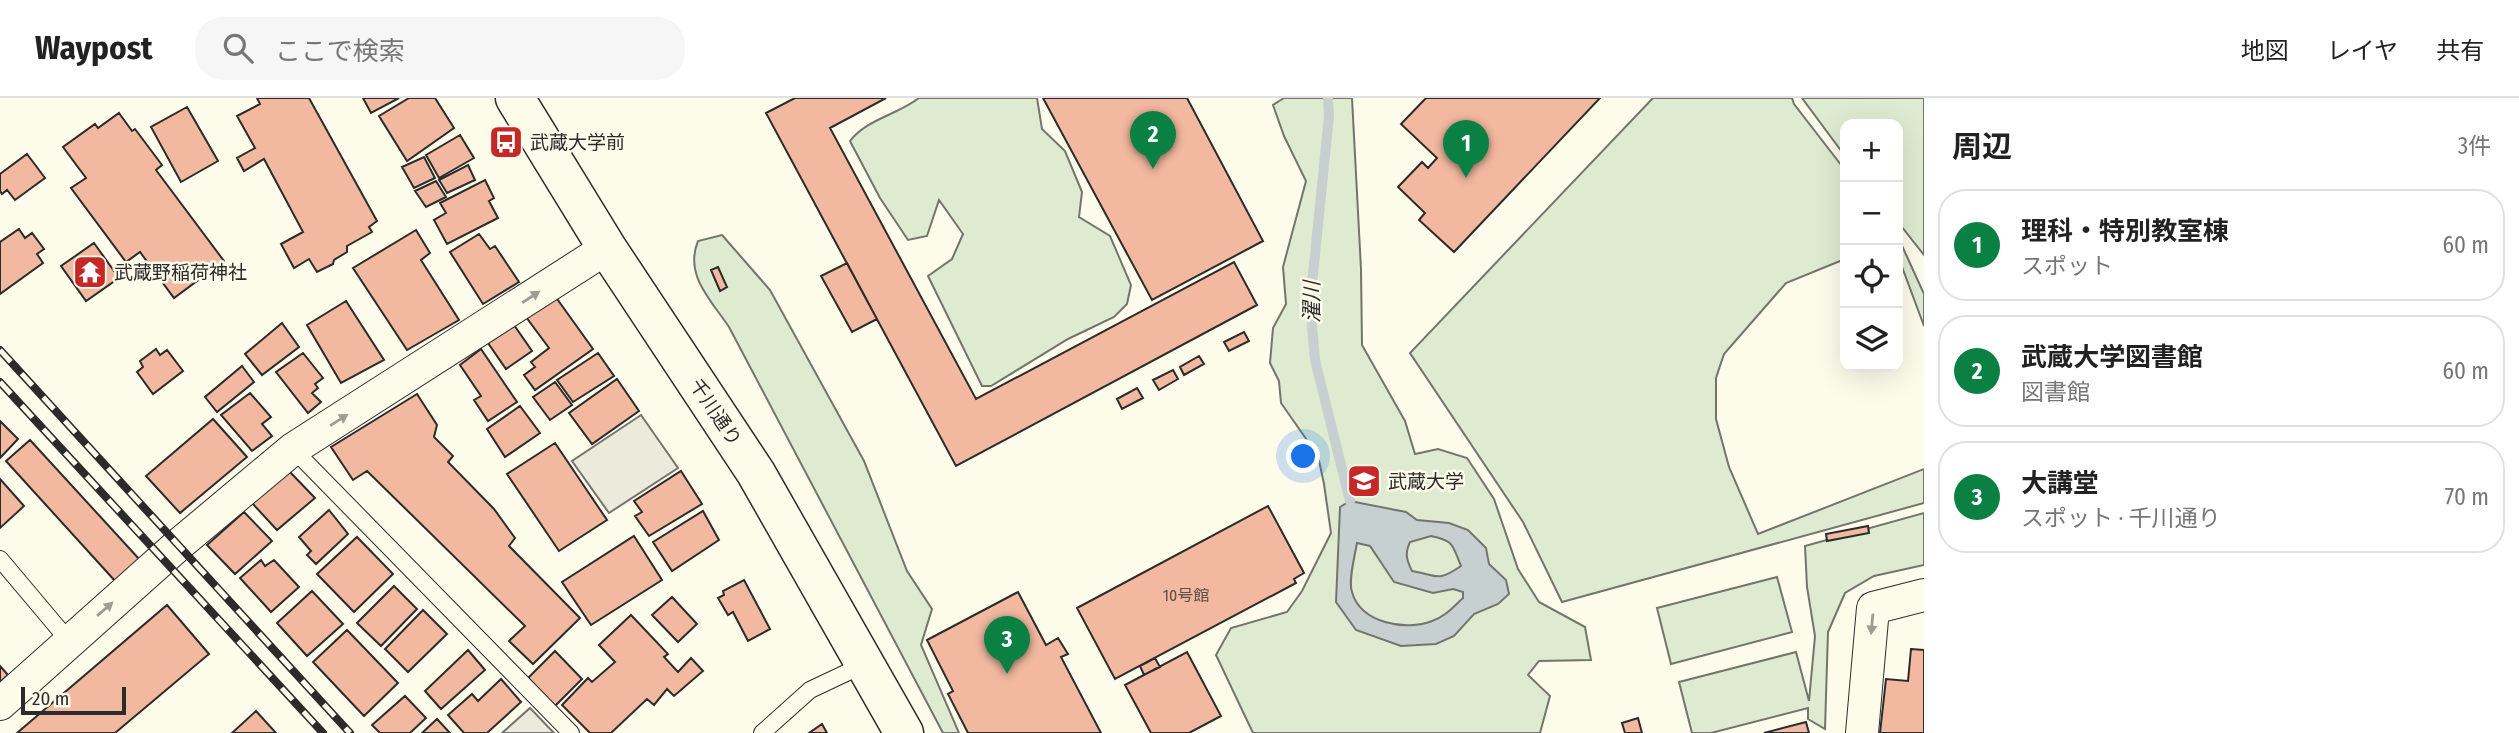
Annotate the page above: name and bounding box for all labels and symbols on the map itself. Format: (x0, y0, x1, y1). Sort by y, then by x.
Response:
pin: 2 (1130, 111, 1176, 169)
pin: 1 (1443, 120, 1489, 178)
bus stop icon: 武蔵大学前 (487, 123, 525, 161)
place label: 武蔵大学前 (530, 131, 625, 154)
temple icon: 武蔵野稲荷神社 (71, 253, 109, 291)
place label: 武蔵野稲荷神社 (114, 261, 247, 284)
water label: 濯川 (1299, 279, 1325, 323)
one-way arrow (521, 291, 540, 304)
street label: 千川通り (685, 374, 746, 450)
one-way arrow (329, 413, 349, 426)
your location (1286, 439, 1320, 473)
school or university icon: 武蔵大学 (1345, 462, 1383, 500)
place label: 武蔵大学 (1388, 470, 1464, 493)
house number: 10号館 (1163, 586, 1209, 605)
one-way arrow (97, 602, 114, 617)
one-way arrow (1866, 613, 1877, 635)
pin: 3 (984, 616, 1030, 674)
scale bar (21, 684, 126, 716)

